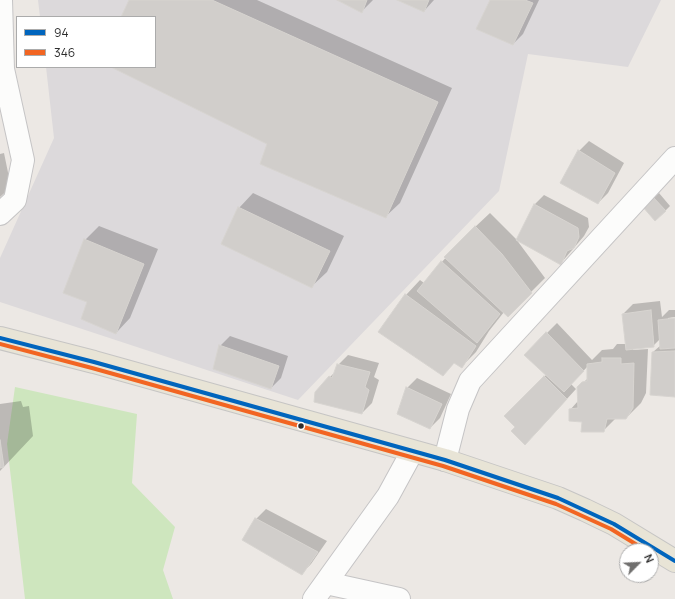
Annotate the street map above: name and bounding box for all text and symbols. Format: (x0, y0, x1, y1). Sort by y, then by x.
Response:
legend (16, 16, 156, 68)
text: 94 (54, 24, 69, 41)
text: 346 (54, 44, 75, 61)
unlabelled marker (296, 421, 306, 431)
north arrow (619, 543, 659, 583)
text: N (641, 552, 658, 565)

